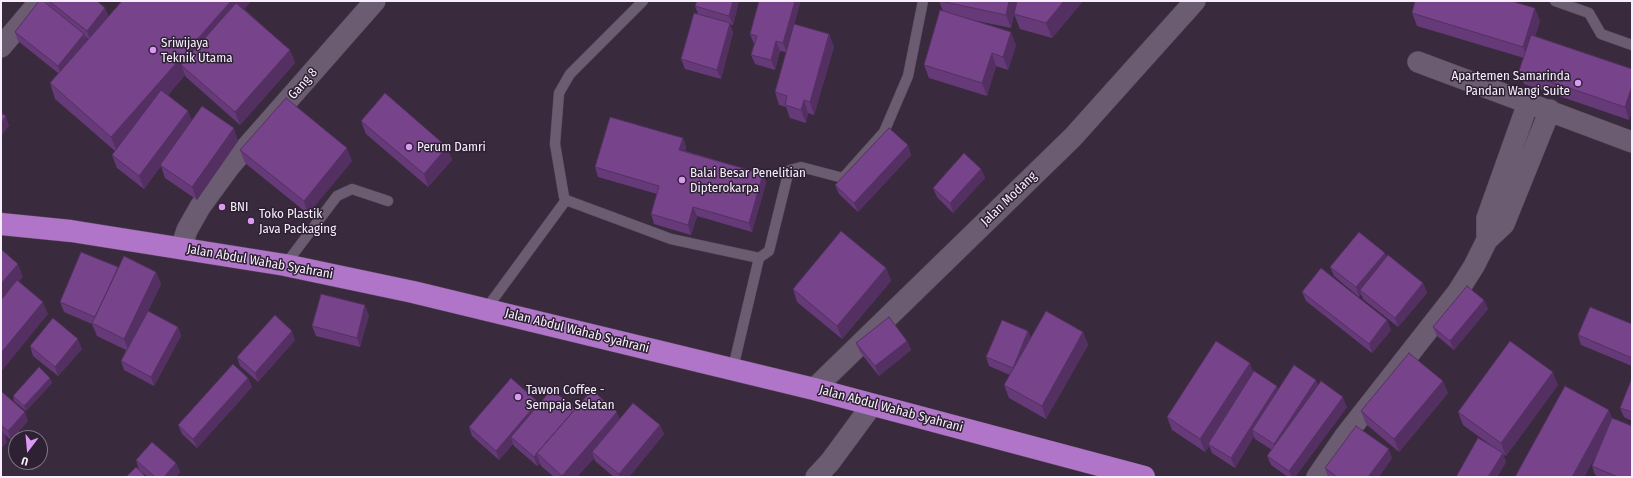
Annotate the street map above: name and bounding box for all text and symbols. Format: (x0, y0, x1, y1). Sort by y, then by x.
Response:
place label: Sriwijaya Teknik Utama (161, 35, 233, 66)
marker: Sriwijaya Teknik Utama (148, 45, 158, 55)
street label: Gang 8 (285, 65, 321, 103)
place label: Apartemen Samarinda Pandan Wangi Suite (1451, 68, 1570, 99)
marker: Apartemen Samarinda Pandan Wangi Suite (1573, 78, 1583, 88)
place label: Perum Damri (417, 139, 486, 155)
marker: Perum Damri (404, 142, 414, 152)
place label: Balai Besar Penelitian Dipterokarpa (690, 165, 806, 196)
street label: Jalan Modang (978, 168, 1040, 230)
marker: Balai Besar Penelitian Dipterokarpa (677, 175, 687, 185)
place label: BNI (230, 199, 248, 215)
marker: BNI (217, 202, 227, 212)
place label: Toko Plastik Java Packaging (259, 206, 336, 237)
marker: Toko Plastik Java Packaging (246, 216, 256, 226)
street label: Jalan Abdul Wahab Syahrani (186, 241, 334, 283)
street label: Jalan Abdul Wahab Syahrani (503, 306, 651, 356)
place label: Tawon Coffee - Sempaja Selatan (526, 382, 615, 413)
street label: Jalan Abdul Wahab Syahrani (817, 382, 965, 436)
marker: Tawon Coffee - Sempaja Selatan (513, 392, 523, 402)
north arrow (8, 430, 48, 470)
text: U (20, 454, 30, 468)

